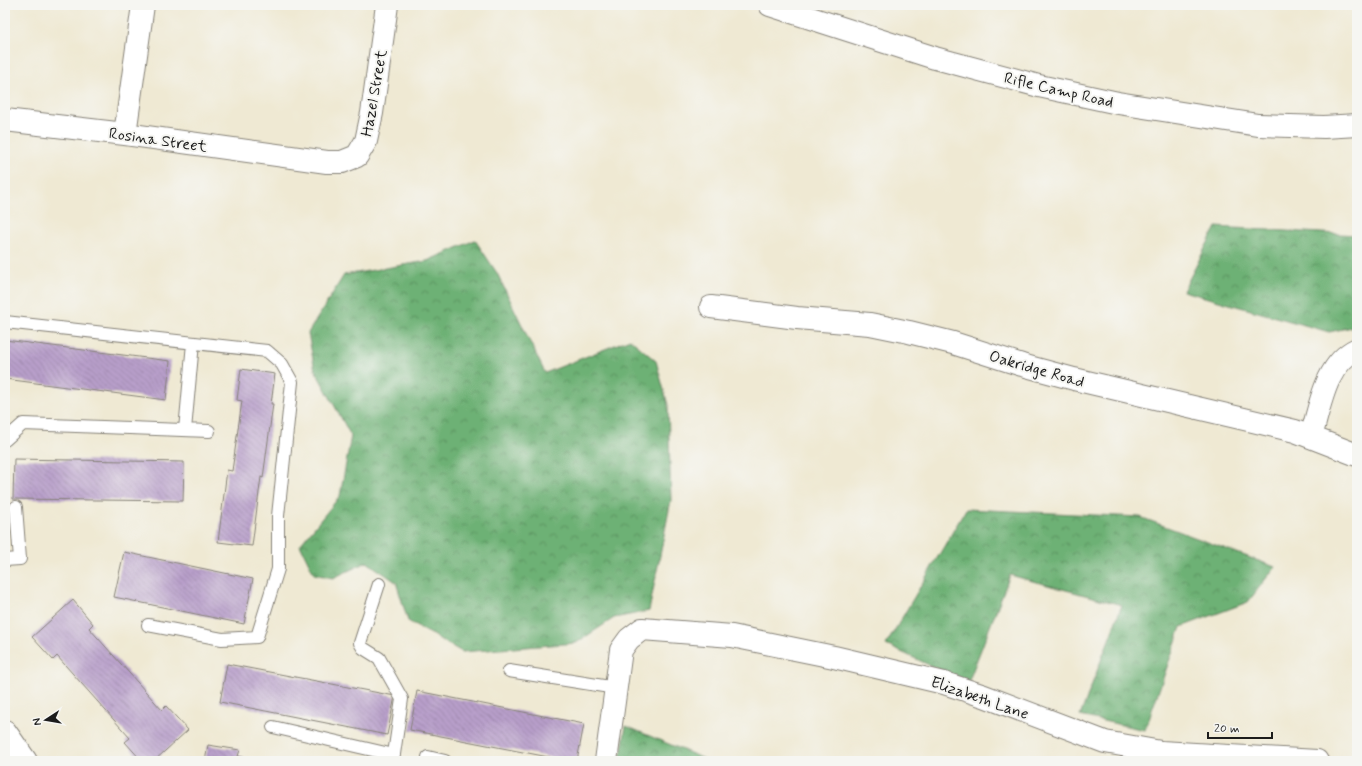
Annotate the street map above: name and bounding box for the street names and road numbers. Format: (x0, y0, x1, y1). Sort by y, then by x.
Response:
street label: Hazel Street (357, 48, 393, 138)
street label: Rifle Camp Road (1002, 68, 1115, 113)
street label: Rosina Street (107, 123, 209, 158)
street label: Oakridge Road (987, 346, 1087, 393)
street label: Elizabeth Lane (928, 672, 1031, 725)

